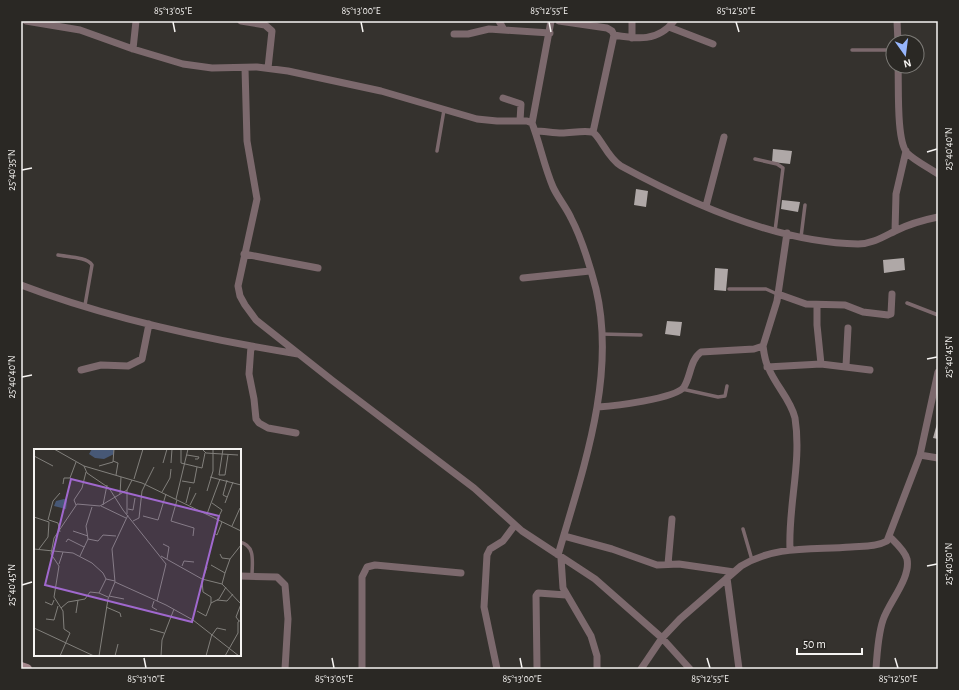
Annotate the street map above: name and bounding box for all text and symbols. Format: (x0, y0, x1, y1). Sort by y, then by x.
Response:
text: 85°13'05"E (154, 6, 192, 16)
text: 85°13'00"E (341, 6, 381, 16)
text: 85°12'55"E (530, 6, 568, 16)
text: 85°12'50"E (717, 6, 755, 16)
north arrow (885, 34, 925, 74)
text: N (902, 57, 912, 69)
text: 25°40'40"N (944, 127, 954, 171)
text: 25°40'35"N (7, 149, 17, 191)
text: 25°40'45"N (944, 336, 954, 378)
text: 25°40'40"N (7, 355, 17, 399)
inset map (34, 449, 241, 656)
text: 25°40'50"N (944, 543, 954, 585)
text: 25°40'45"N (7, 564, 17, 606)
scale bar (797, 630, 862, 656)
text: 50 m (803, 638, 826, 650)
text: 85°13'10"E (127, 674, 165, 684)
text: 85°13'05"E (315, 674, 353, 684)
text: 85°13'00"E (502, 674, 542, 684)
text: 85°12'55"E (691, 674, 729, 684)
text: 85°12'50"E (879, 674, 917, 684)

